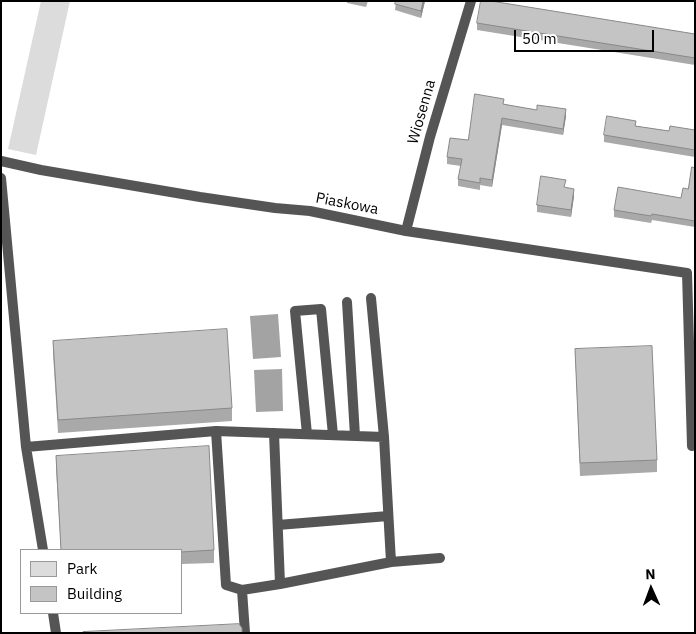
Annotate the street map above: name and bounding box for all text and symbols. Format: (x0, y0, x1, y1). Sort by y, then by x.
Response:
scale bar (516, 20, 656, 52)
text: 50 m (522, 29, 557, 48)
street label: Wiosenna (404, 78, 440, 146)
street label: Piaskowa (314, 189, 380, 219)
legend (20, 549, 182, 614)
text: Park (67, 559, 97, 578)
north arrow (626, 564, 676, 614)
text: N (645, 565, 656, 583)
text: Building (67, 584, 122, 603)

